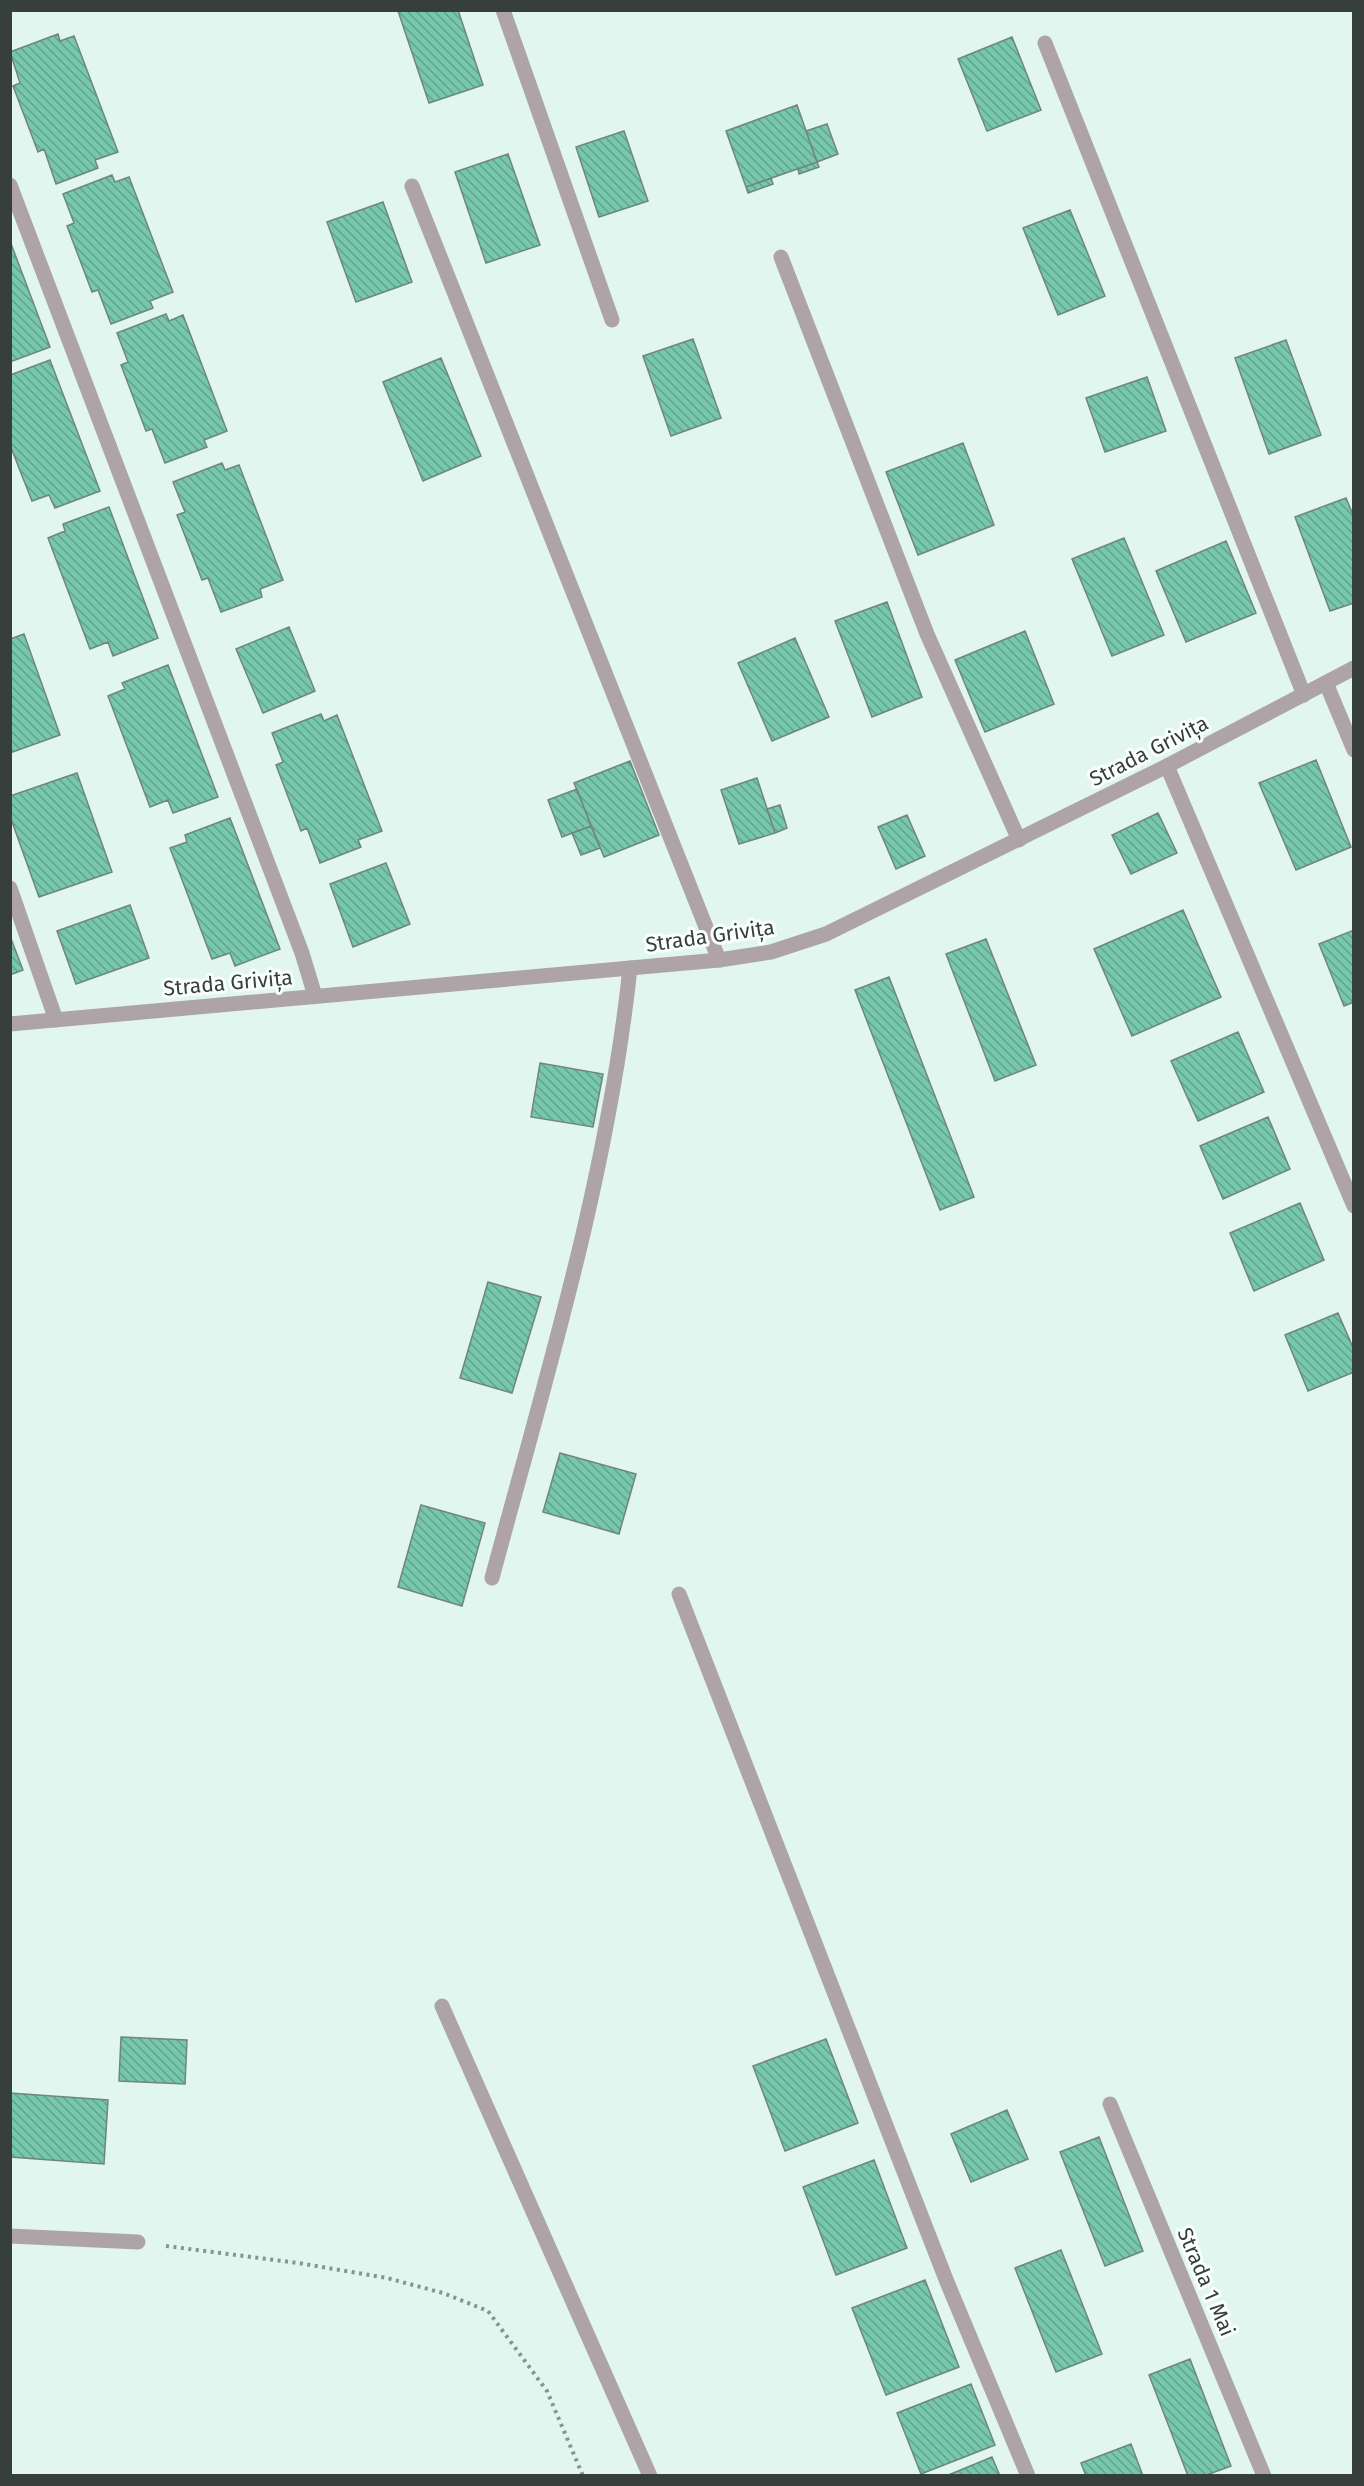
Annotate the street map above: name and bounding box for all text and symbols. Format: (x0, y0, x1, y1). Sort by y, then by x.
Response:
street label: Strada Grivița (1085, 710, 1213, 792)
street label: Strada Grivița (644, 914, 776, 958)
street label: Strada Grivița (162, 964, 294, 1002)
street label: Strada 1 Mai (1171, 2224, 1241, 2340)

